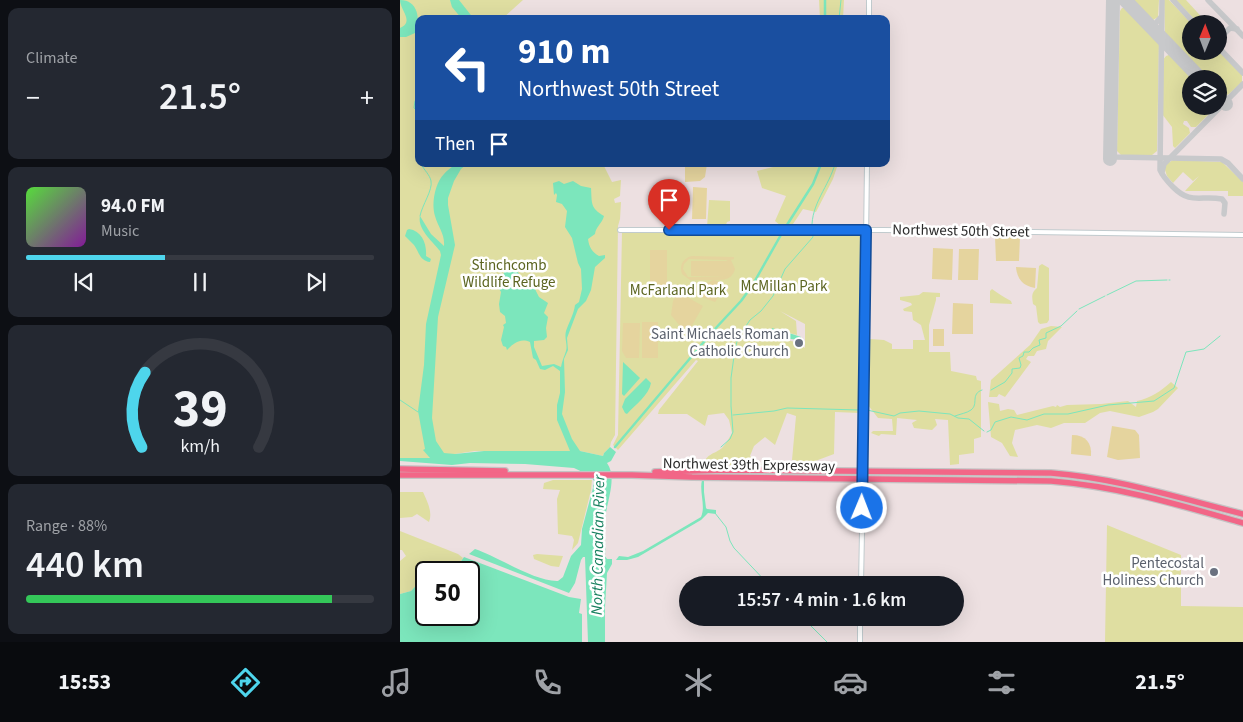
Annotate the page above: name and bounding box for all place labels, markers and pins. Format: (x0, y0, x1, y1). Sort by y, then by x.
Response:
pin (648, 179, 690, 230)
place label: Saint Michaels Roman Catholic Church (651, 324, 789, 362)
marker: Saint Michaels Roman Catholic Church (793, 337, 805, 349)
place label: Pentecostal Holiness Church (1102, 553, 1204, 591)
marker: Pentecostal Holiness Church (1208, 566, 1220, 578)

